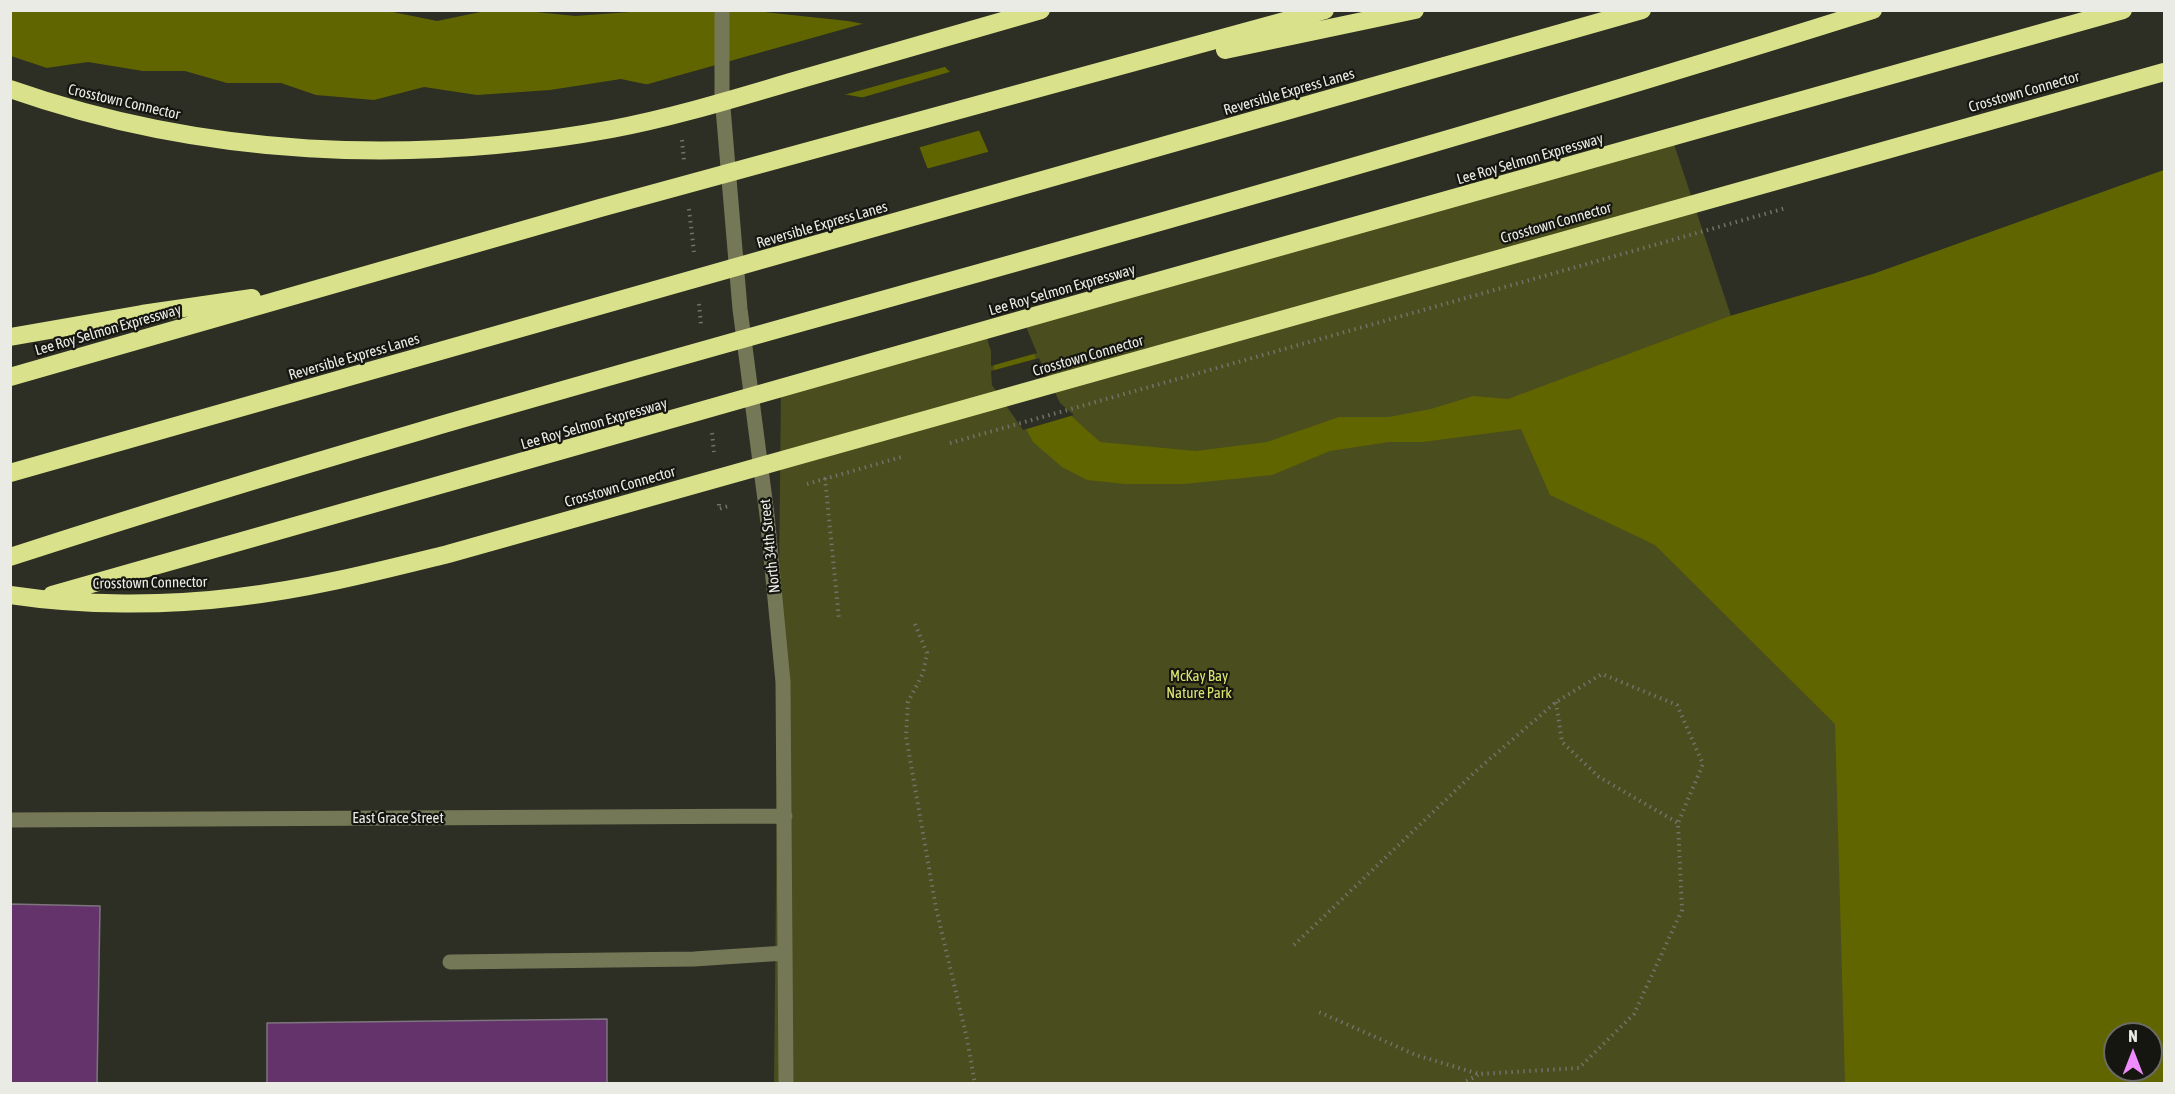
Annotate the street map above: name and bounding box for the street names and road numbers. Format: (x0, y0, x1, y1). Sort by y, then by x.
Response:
street label: Reversible Express Lanes (1221, 65, 1357, 119)
street label: Crosstown Connector (1967, 68, 2081, 116)
street label: Crosstown Connector (66, 80, 182, 124)
street label: Lee Roy Selmon Expressway (1455, 129, 1605, 189)
street label: Reversible Express Lanes (754, 198, 890, 252)
street label: Crosstown Connector (1499, 199, 1613, 247)
street label: Lee Roy Selmon Expressway (987, 260, 1137, 320)
street label: Lee Roy Selmon Expressway (33, 300, 183, 360)
street label: Reversible Express Lanes (286, 330, 422, 384)
street label: Crosstown Connector (1031, 332, 1145, 380)
street label: Lee Roy Selmon Expressway (519, 394, 669, 454)
street label: Crosstown Connector (563, 463, 677, 511)
street label: North 34th Street (756, 498, 784, 594)
street label: Crosstown Connector (93, 573, 207, 593)
street label: East Grace Street (352, 809, 444, 827)

